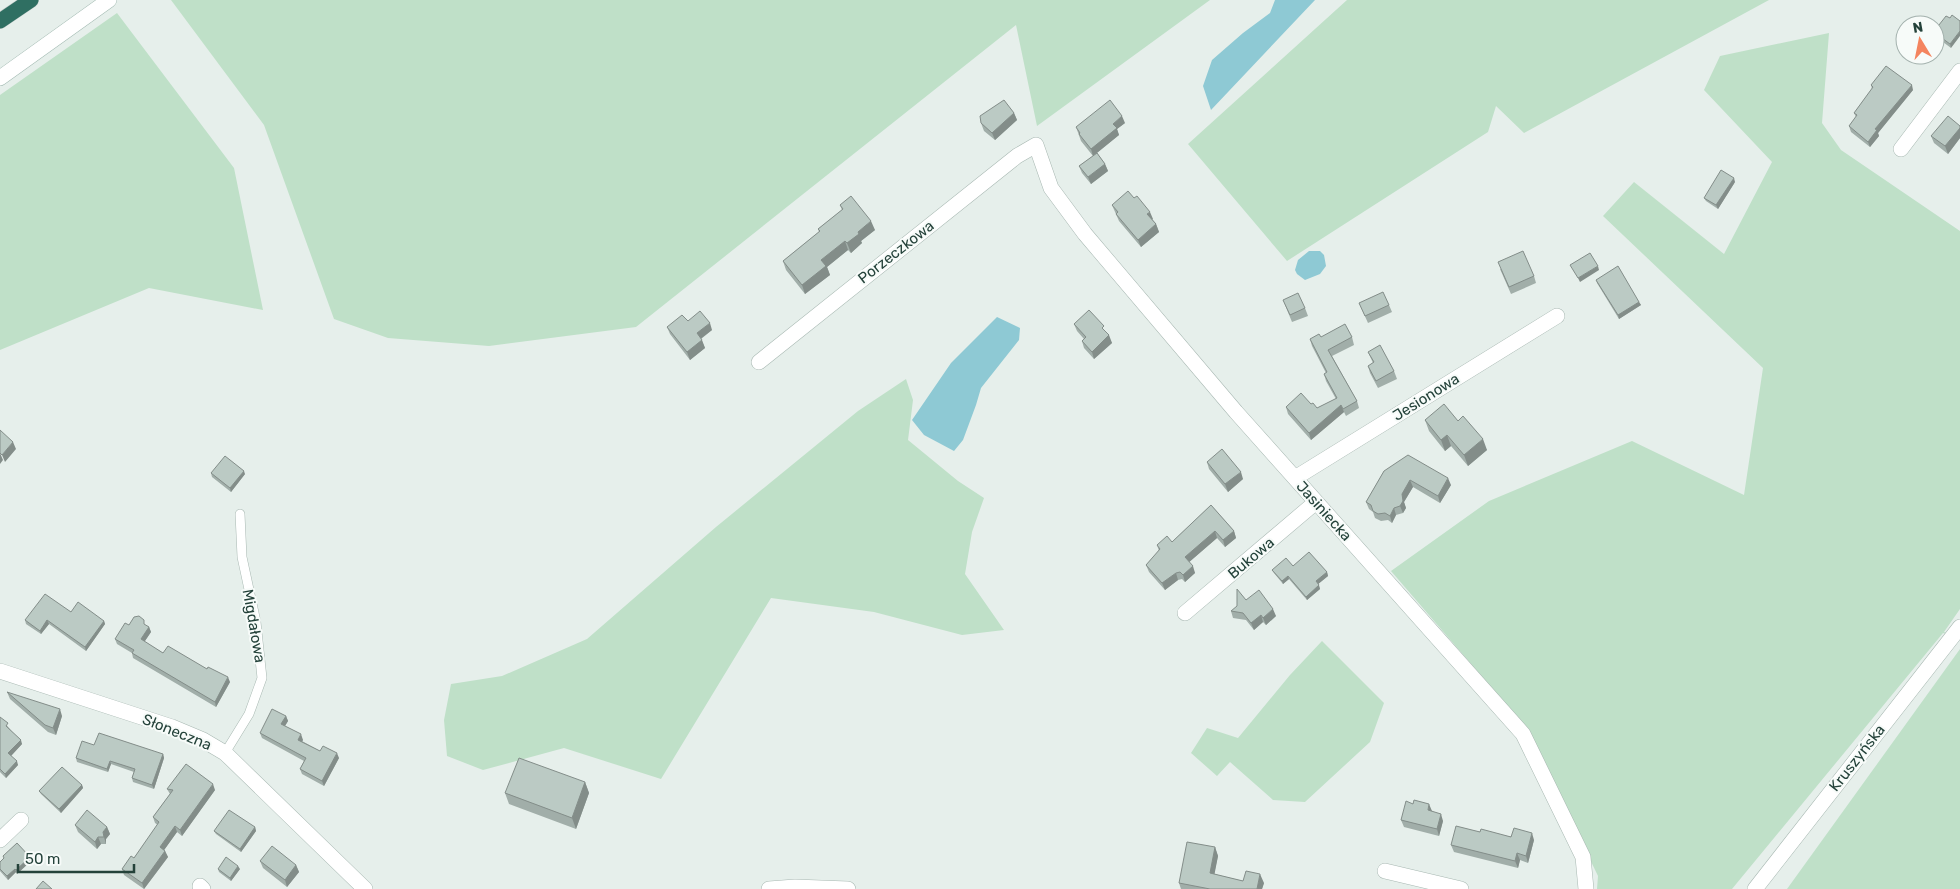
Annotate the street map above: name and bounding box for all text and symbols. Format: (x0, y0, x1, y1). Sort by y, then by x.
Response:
north arrow (1895, 15, 1945, 65)
text: N (1911, 18, 1924, 37)
street label: Porzeczkowa (854, 217, 938, 287)
street label: Jesionowa (1389, 369, 1463, 425)
street label: Jasiniecka (1292, 477, 1356, 545)
street label: Bukowa (1224, 533, 1278, 583)
street label: Migdałowa (239, 588, 269, 664)
street label: Słoneczna (140, 710, 214, 754)
street label: Kruszyńska (1825, 721, 1889, 795)
scale bar (18, 842, 134, 874)
text: 50 m (25, 850, 60, 868)

